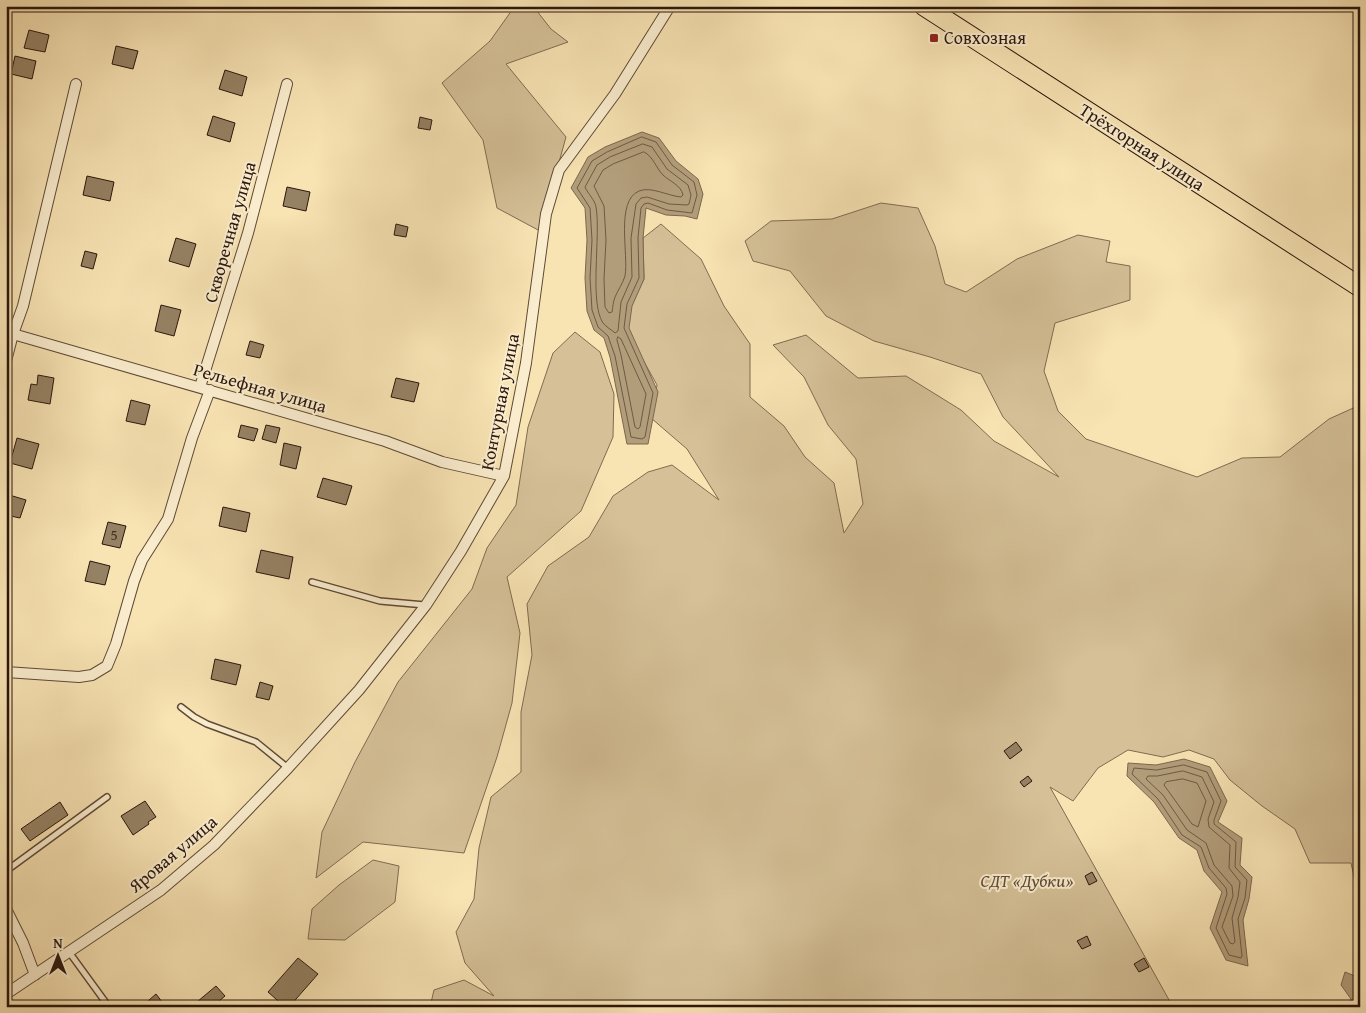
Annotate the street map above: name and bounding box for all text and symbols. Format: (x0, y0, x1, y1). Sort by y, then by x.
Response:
place label: Совхозная (944, 24, 1026, 51)
marker: Совхозная (928, 32, 940, 44)
street label: Трёхгорная улица (1074, 96, 1211, 198)
street label: Скворечная улица (196, 158, 263, 306)
street label: Контурная улица (473, 331, 526, 473)
street label: Рельефная улица (190, 356, 330, 420)
house number: 5 (110, 524, 118, 545)
street label: Яровая улица (122, 808, 223, 899)
park label: СДТ «Дубки» (981, 867, 1073, 894)
north arrow (32, 930, 82, 980)
text: N (53, 933, 63, 953)

